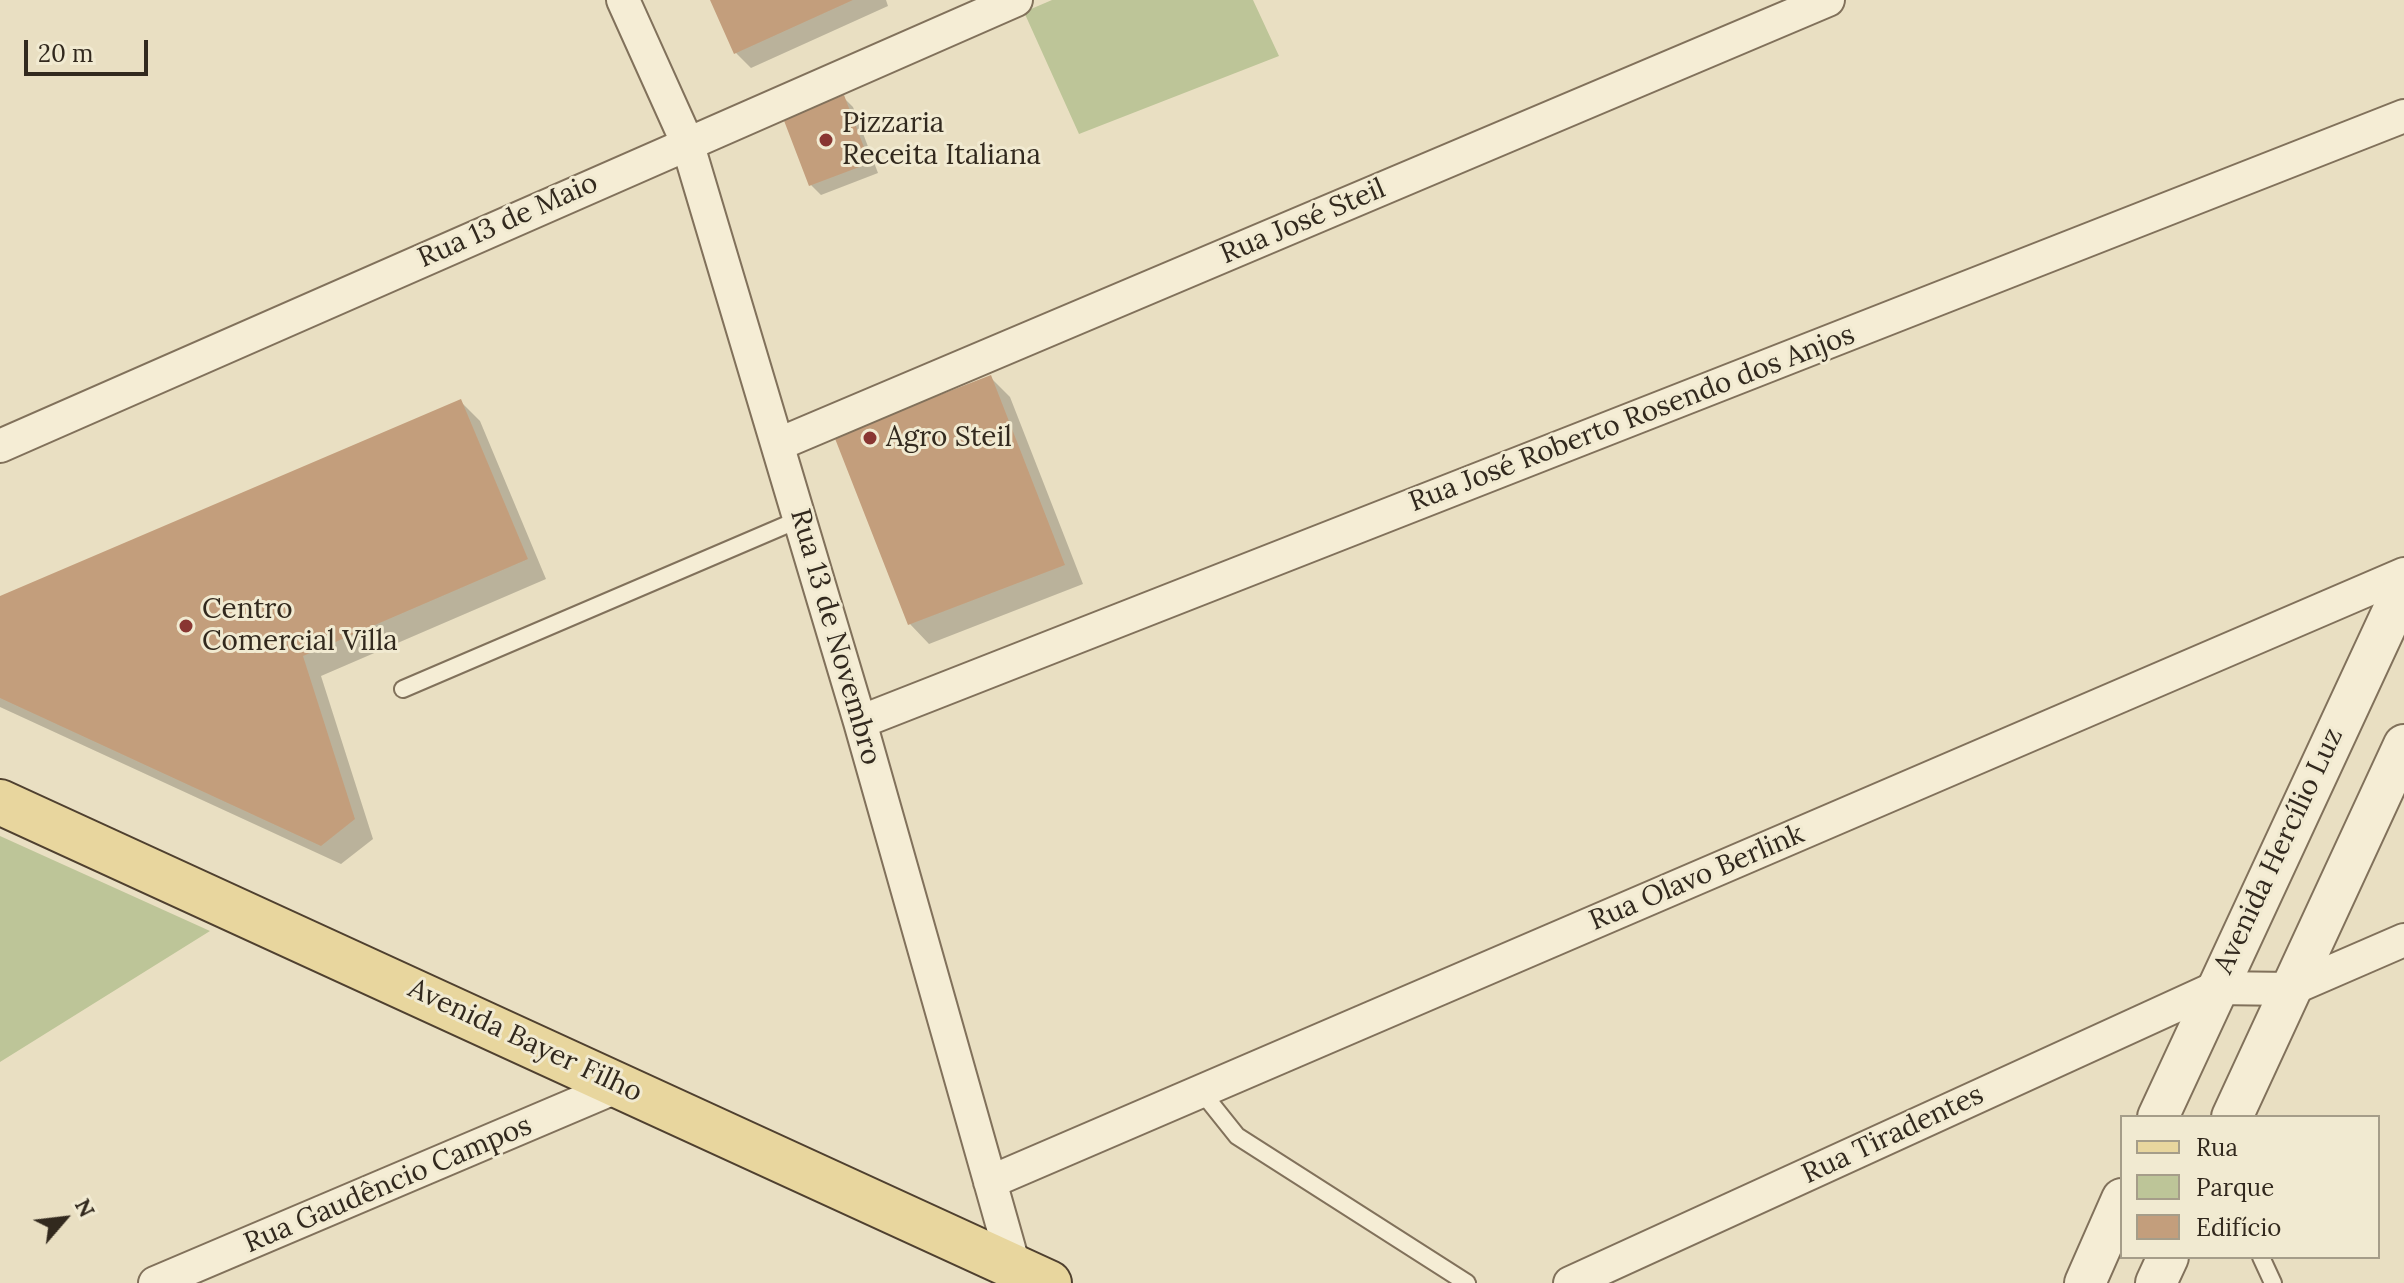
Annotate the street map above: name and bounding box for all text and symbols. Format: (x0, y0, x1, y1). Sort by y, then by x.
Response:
scale bar (28, 24, 152, 74)
text: 20 m (38, 38, 94, 69)
place label: Pizzaria Receita Italiana (842, 107, 1041, 173)
marker: Pizzaria Receita Italiana (817, 131, 835, 149)
street label: Rua 13 de Maio (413, 166, 603, 276)
street label: Rua José Steil (1216, 172, 1390, 272)
street label: Rua José Roberto Rosendo dos Anjos (1405, 318, 1859, 520)
place label: Agro Steil (886, 421, 1012, 455)
marker: Agro Steil (861, 429, 879, 447)
street label: Rua 13 de Novembro (782, 505, 888, 769)
place label: Centro Comercial Villa (202, 593, 398, 659)
marker: Centro Comercial Villa (177, 617, 195, 635)
street label: Avenida Hercílio Luz (2207, 723, 2351, 979)
street label: Rua Olavo Berlink (1585, 818, 1809, 938)
street label: Avenida Bayer Filho (403, 972, 647, 1110)
street label: Rua Tiradentes (1797, 1078, 1989, 1192)
street label: Rua Gaudêncio Campos (239, 1109, 537, 1261)
legend (2120, 1115, 2380, 1259)
text: Rua (2196, 1132, 2238, 1163)
text: Parque (2196, 1172, 2274, 1203)
north arrow (24, 1179, 104, 1259)
text: N (69, 1194, 102, 1222)
text: Edifício (2196, 1212, 2281, 1243)

